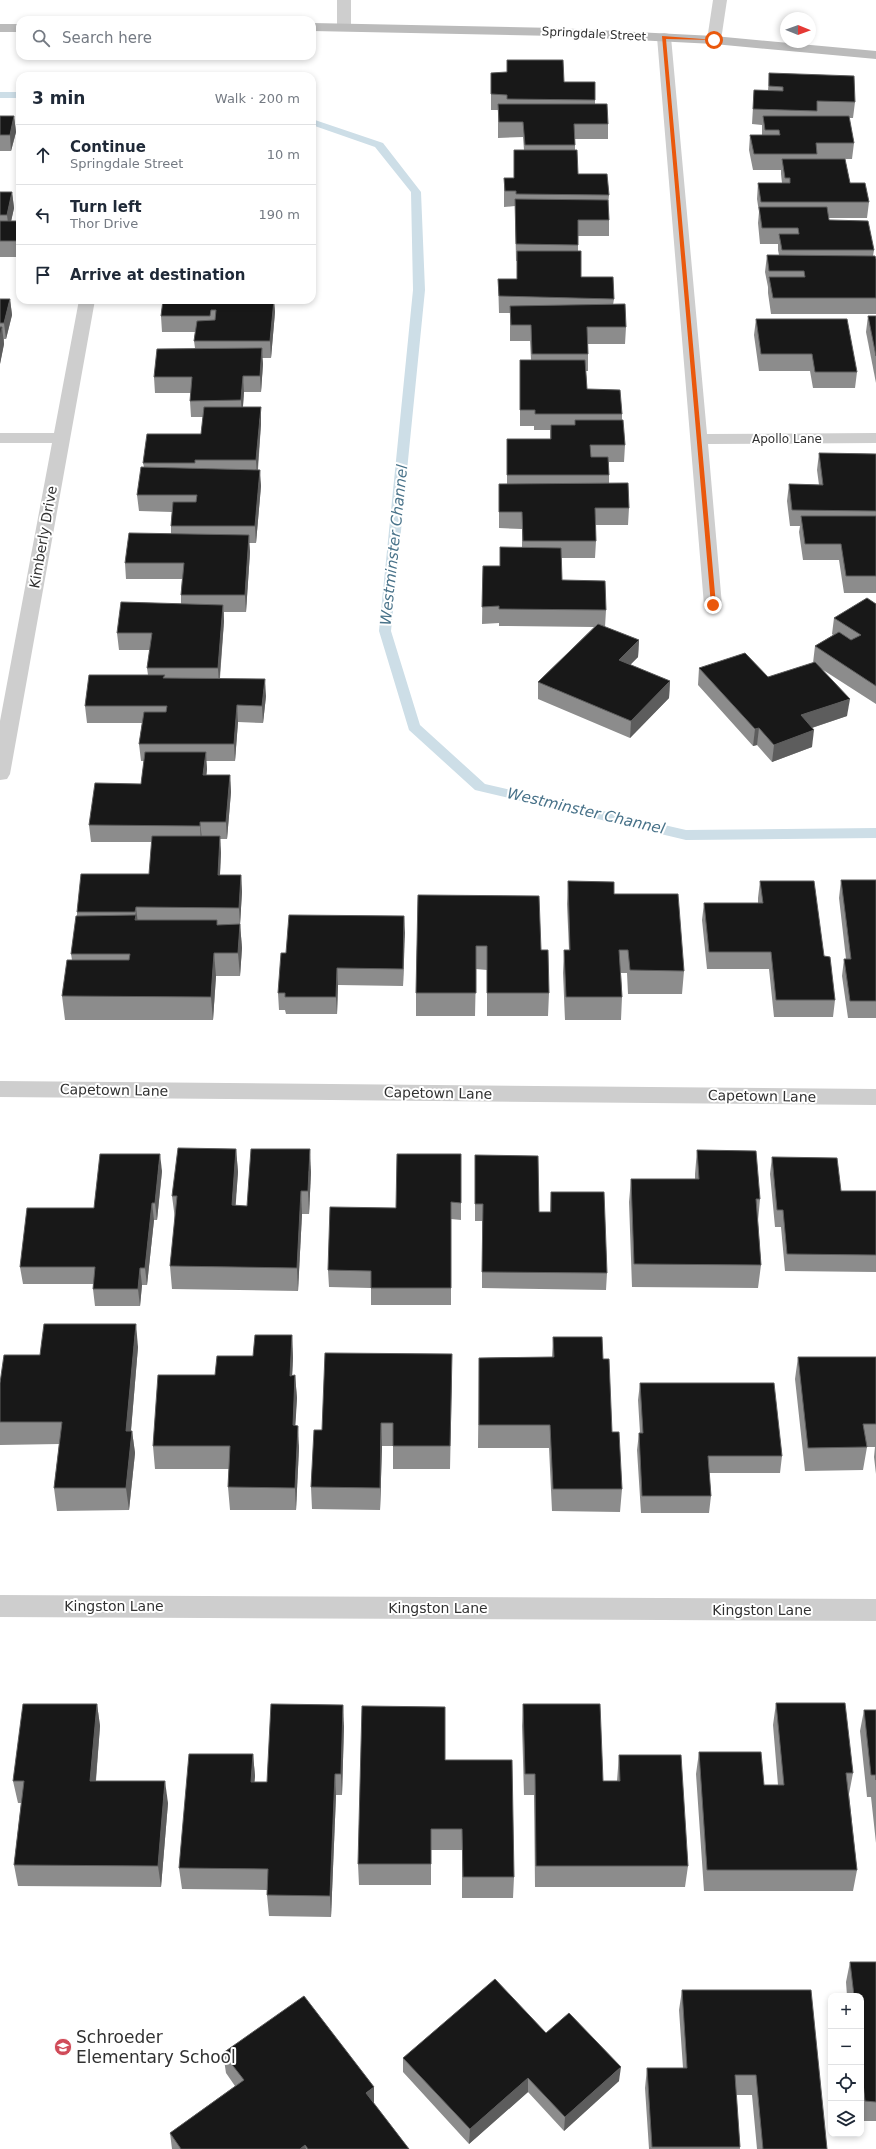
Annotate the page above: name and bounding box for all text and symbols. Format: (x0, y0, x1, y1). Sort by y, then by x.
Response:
north arrow (780, 12, 816, 48)
search box (16, 16, 316, 60)
street label: Springdale Street (541, 24, 647, 44)
icon: search (30, 27, 52, 49)
text: Search here (62, 29, 152, 47)
route start (705, 31, 723, 49)
text: 3 min (32, 88, 85, 108)
text: Walk · 200 m (215, 91, 300, 106)
text: Continue (70, 138, 146, 156)
icon: ahead (32, 144, 54, 166)
text: 10 m (267, 147, 300, 162)
text: Springdale Street (70, 156, 183, 171)
text: Turn left (70, 198, 142, 216)
icon: left (32, 204, 54, 226)
text: 190 m (258, 207, 300, 222)
text: Thor Drive (70, 216, 138, 231)
icon: arrive (32, 264, 54, 286)
text: Arrive at destination (70, 266, 245, 284)
street label: Apollo Lane (752, 432, 822, 446)
water label: Westminster Channel (377, 463, 411, 626)
street label: Kimberly Drive (26, 484, 60, 590)
route end (704, 596, 722, 614)
water label: Westminster Channel (505, 784, 668, 838)
street label: Capetown Lane (60, 1081, 168, 1099)
street label: Capetown Lane (384, 1084, 492, 1102)
street label: Capetown Lane (708, 1087, 816, 1105)
street label: Kingston Lane (64, 1598, 164, 1614)
street label: Kingston Lane (388, 1600, 488, 1616)
street label: Kingston Lane (712, 1602, 812, 1618)
map controls (828, 1993, 864, 2137)
button: + (828, 1993, 864, 2029)
place label: Schroeder Elementary School (76, 2027, 236, 2067)
button: − (828, 2029, 864, 2065)
school or university icon: Schroeder Elementary School (53, 2037, 73, 2057)
button: locate (828, 2065, 864, 2101)
button: layers (828, 2101, 864, 2137)

